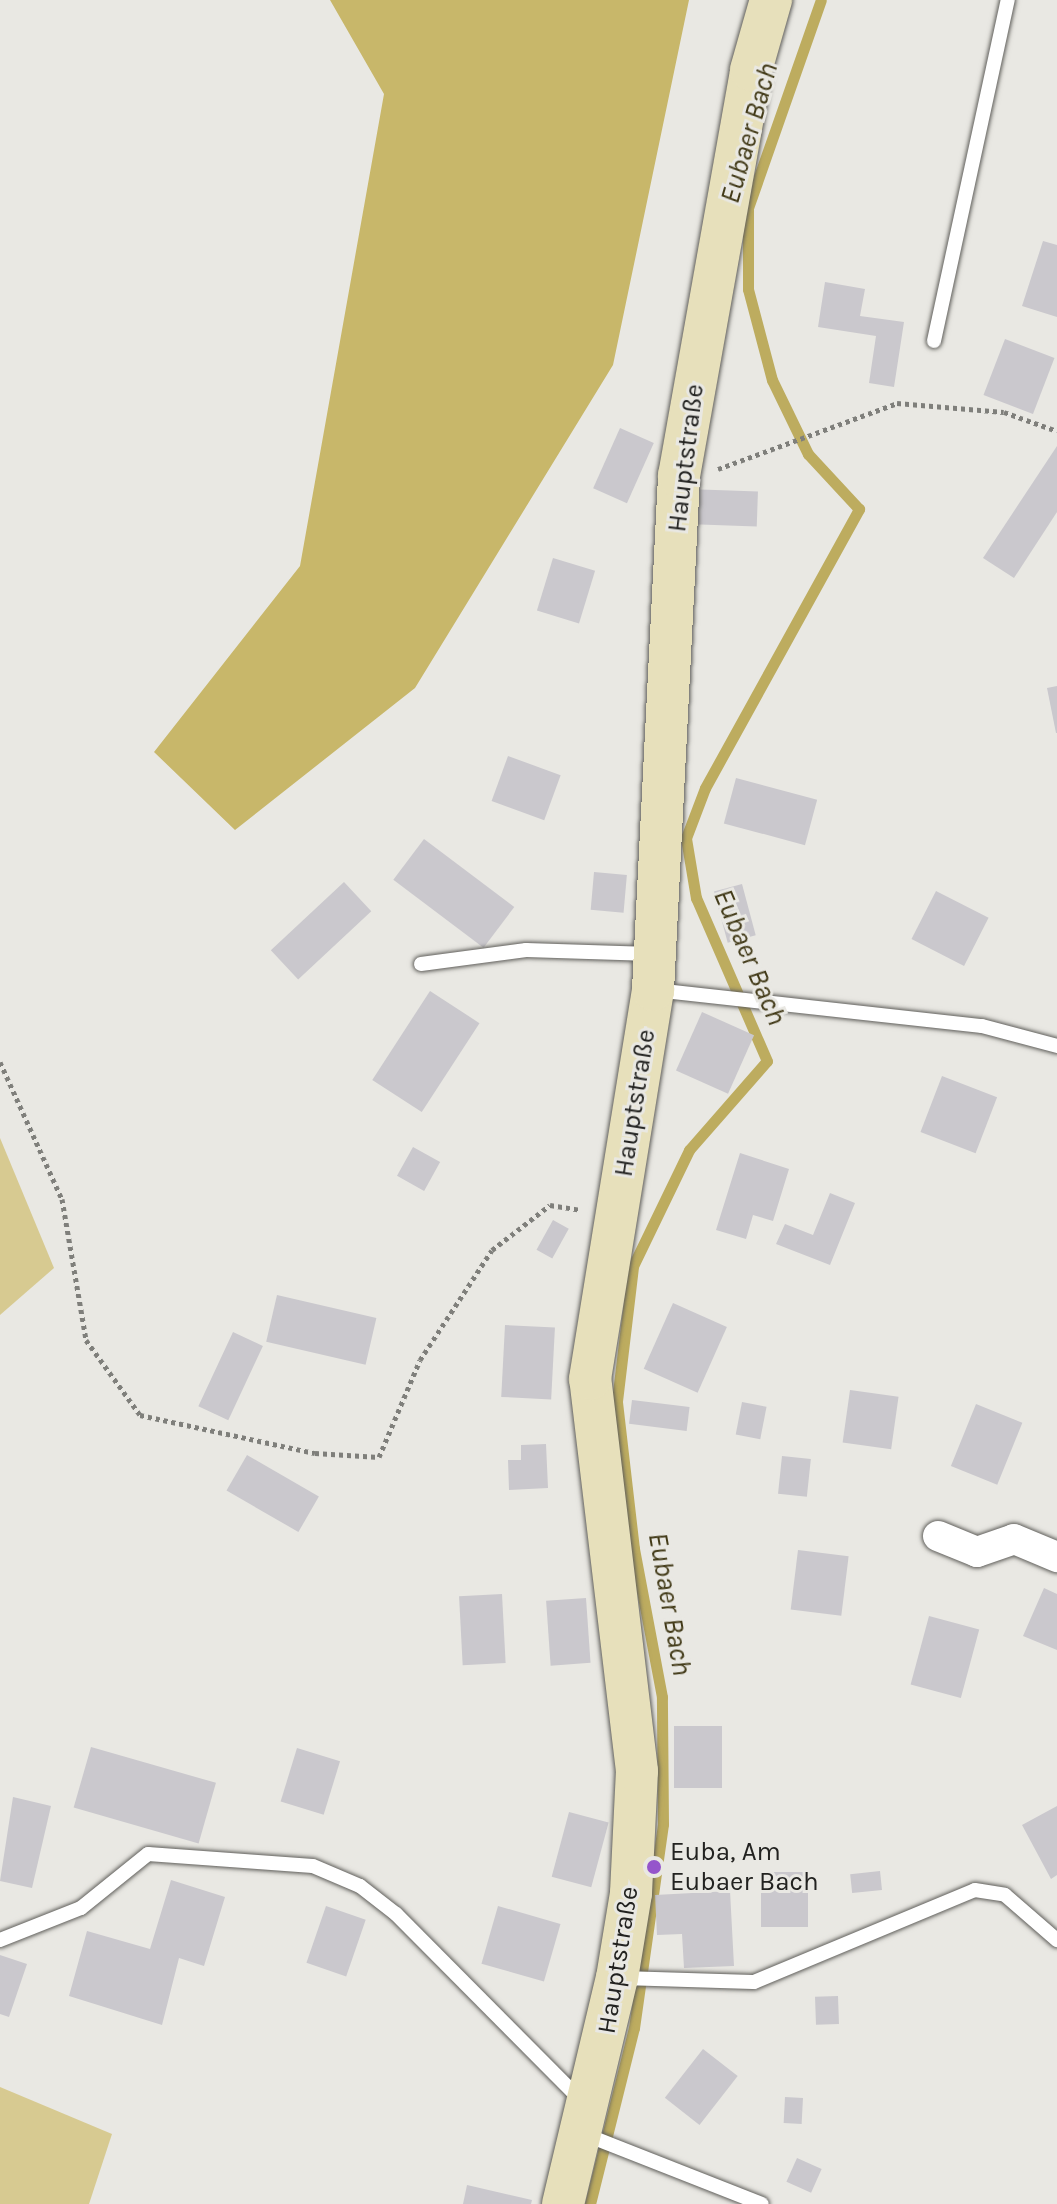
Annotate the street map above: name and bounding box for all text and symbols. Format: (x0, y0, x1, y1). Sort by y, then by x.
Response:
water label: Eubaer Bach (713, 59, 785, 207)
street label: Hauptstraße (661, 382, 711, 534)
water label: Eubaer Bach (706, 884, 794, 1030)
street label: Hauptstraße (608, 1027, 662, 1179)
water label: Eubaer Bach (641, 1530, 699, 1678)
place label: Euba, Am Eubaer Bach (670, 1836, 819, 1898)
marker: Euba, Am Eubaer Bach (645, 1858, 663, 1876)
street label: Hauptstraße (591, 1884, 645, 2036)

